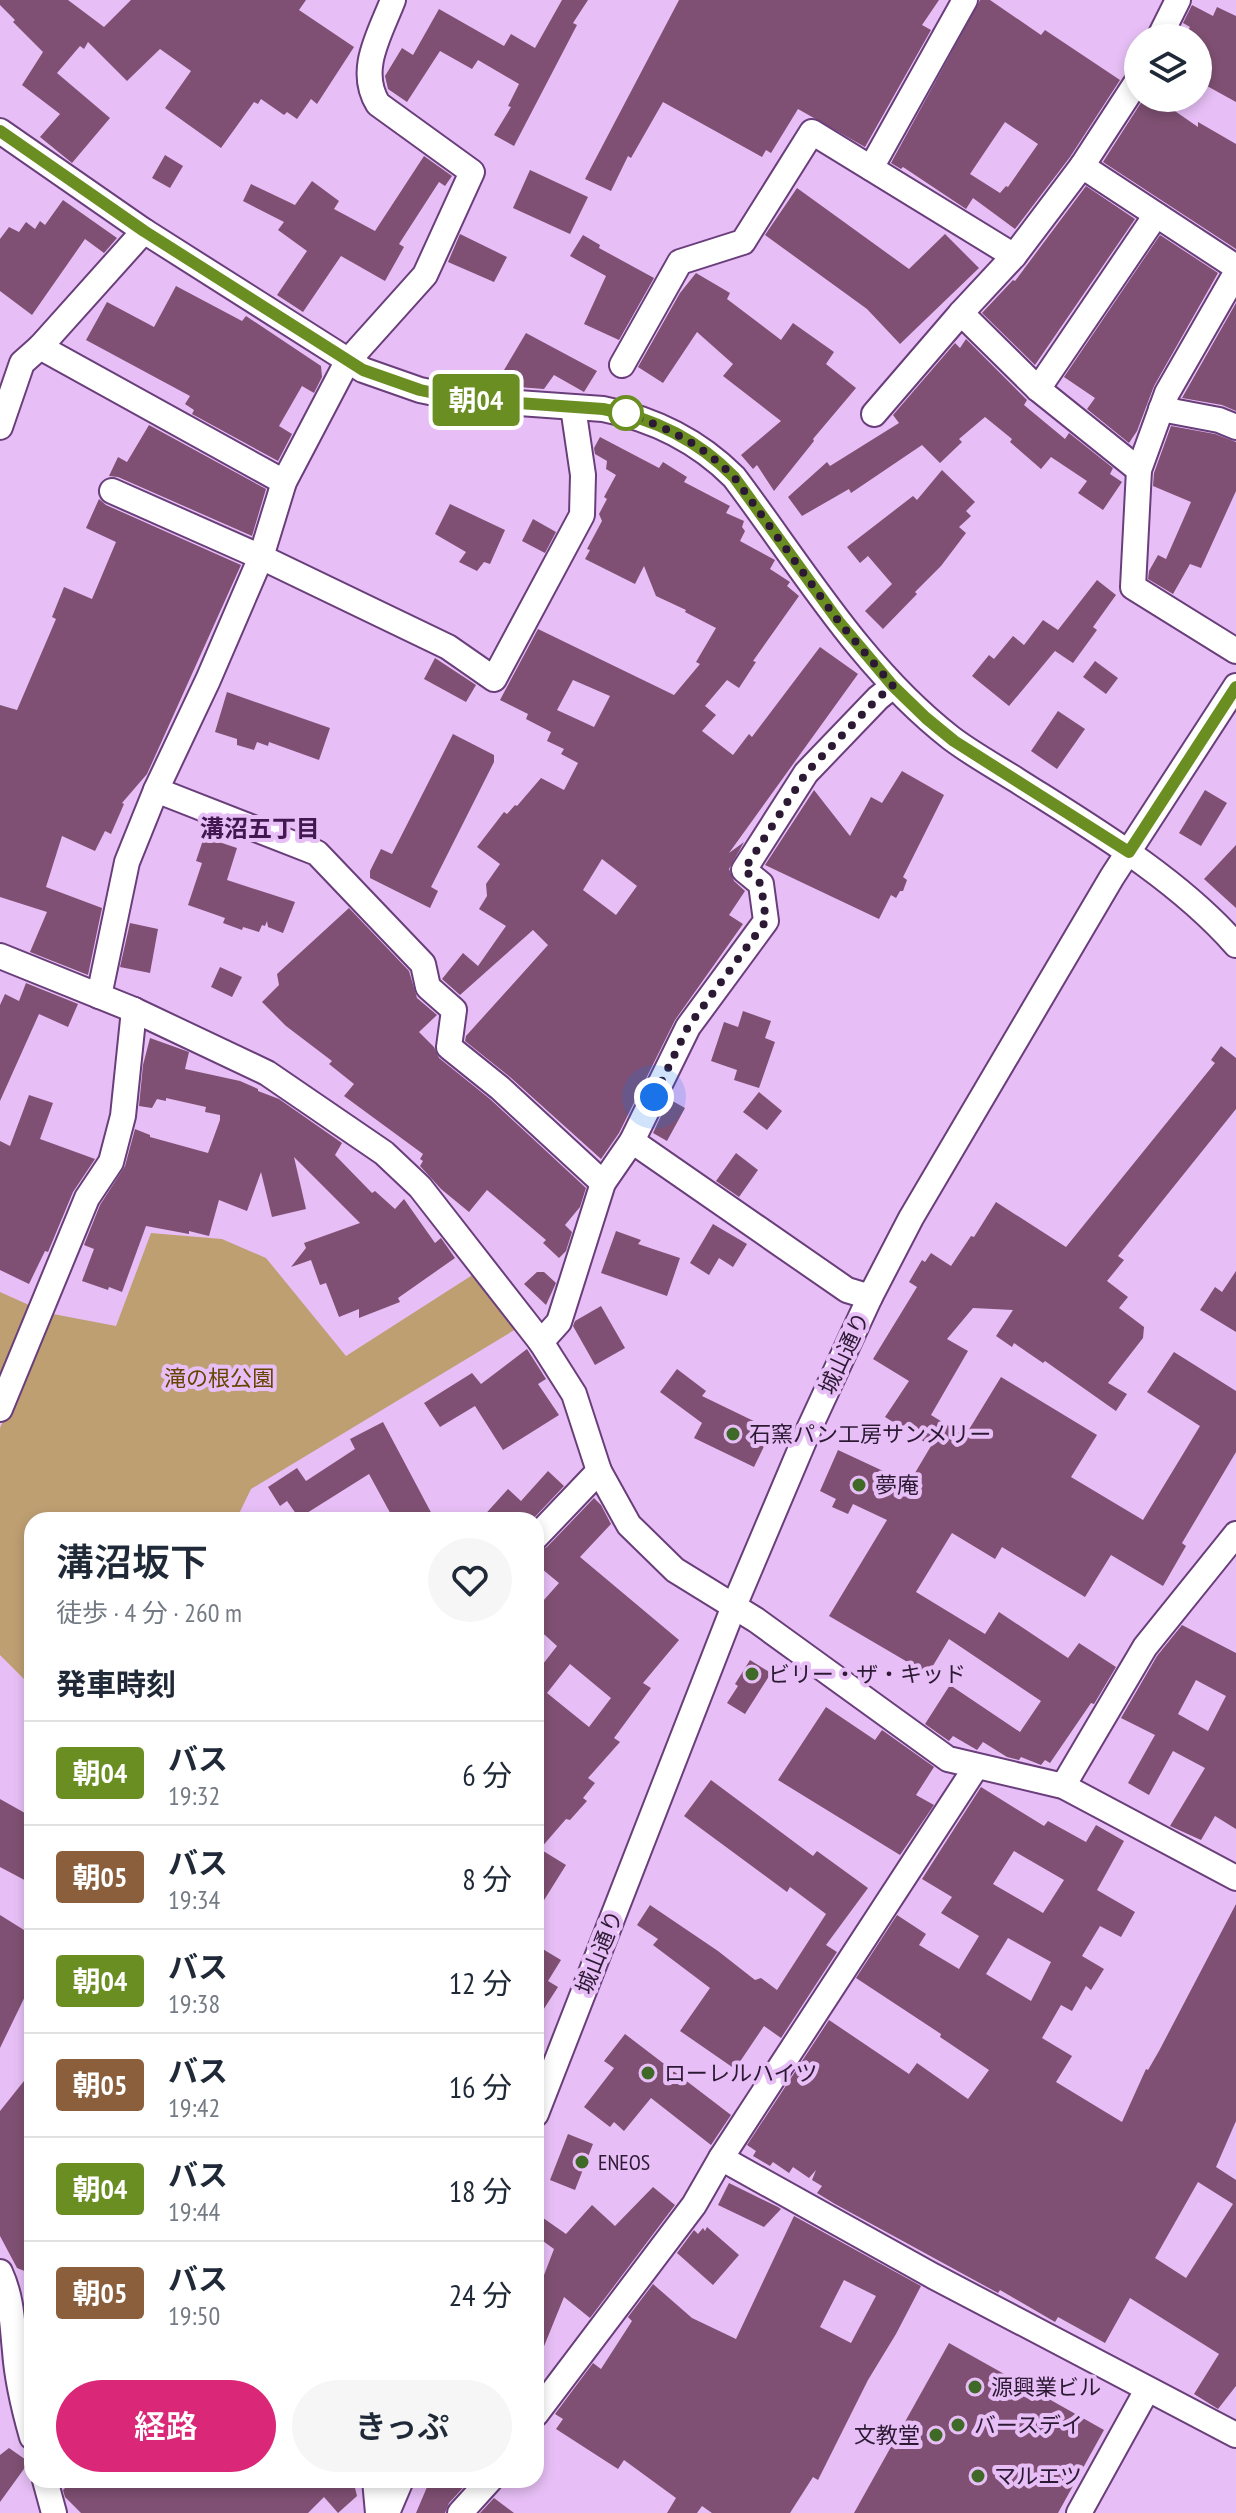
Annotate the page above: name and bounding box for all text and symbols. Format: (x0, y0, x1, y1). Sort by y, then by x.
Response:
map controls (1124, 24, 1212, 112)
button: layers (1124, 24, 1212, 112)
line badge: 朝04 (430, 374, 522, 426)
text: 朝04 (449, 381, 503, 418)
unlabelled marker (609, 396, 643, 430)
district label: 溝沼五丁目 (200, 813, 320, 844)
your location (634, 1077, 674, 1117)
street label: 城山通り (813, 1307, 875, 1399)
park label: 滝の根公園 (164, 1364, 274, 1392)
place label: 石窯パン工房サンメリー (749, 1420, 991, 1448)
marker: 石窯パン工房サンメリー (724, 1425, 742, 1443)
place label: 夢庵 (875, 1471, 919, 1499)
marker: 夢庵 (850, 1476, 868, 1494)
text: 溝沼坂下 (56, 1537, 208, 1586)
button: heart (428, 1538, 512, 1622)
text: 徒歩 · 4 分 · 260 m (56, 1596, 242, 1629)
place label: ビリー・ザ・キッド (768, 1660, 966, 1688)
text: 発車時刻 (56, 1664, 176, 1703)
marker: ビリー・ザ・キッド (743, 1665, 761, 1683)
text: バス (168, 1739, 228, 1778)
text: 朝04 (73, 1754, 127, 1791)
text: 6 分 (462, 1755, 512, 1794)
text: 19:32 (168, 1779, 220, 1812)
text: バス (168, 1843, 228, 1882)
text: 朝05 (73, 1858, 127, 1895)
text: 8 分 (462, 1859, 512, 1898)
text: 19:34 (168, 1883, 220, 1916)
street label: 城山通り (570, 1906, 628, 1998)
text: バス (168, 1947, 228, 1986)
text: 朝04 (73, 1962, 127, 1999)
text: 12 分 (449, 1963, 512, 2002)
text: 19:38 (168, 1987, 220, 2020)
text: バス (168, 2051, 228, 2090)
place label: ローレルハイツ (664, 2059, 818, 2087)
marker: ローレルハイツ (639, 2064, 657, 2082)
text: 朝05 (73, 2066, 127, 2103)
text: 16 分 (449, 2067, 512, 2106)
text: 19:42 (168, 2091, 220, 2124)
place label: ENEOS (598, 2148, 650, 2176)
marker: ENEOS (573, 2153, 591, 2171)
text: バス (168, 2155, 228, 2194)
text: 朝04 (73, 2170, 127, 2207)
text: 18 分 (449, 2171, 512, 2210)
text: 19:44 (168, 2195, 220, 2228)
text: バス (168, 2259, 228, 2298)
text: 朝05 (73, 2274, 127, 2311)
text: 24 分 (449, 2275, 512, 2314)
text: 19:50 (168, 2299, 220, 2332)
place label: 源興業ビル (991, 2373, 1101, 2401)
marker: 源興業ビル (966, 2378, 984, 2396)
button: 経路 (56, 2380, 276, 2472)
button: きっぷ (292, 2380, 512, 2472)
place label: バースデイ (974, 2411, 1083, 2439)
marker: バースデイ (949, 2416, 967, 2434)
place label: 文教堂 (854, 2421, 920, 2449)
marker: 文教堂 (927, 2426, 945, 2444)
place label: マルエツ (994, 2462, 1082, 2490)
marker: マルエツ (969, 2467, 987, 2485)

